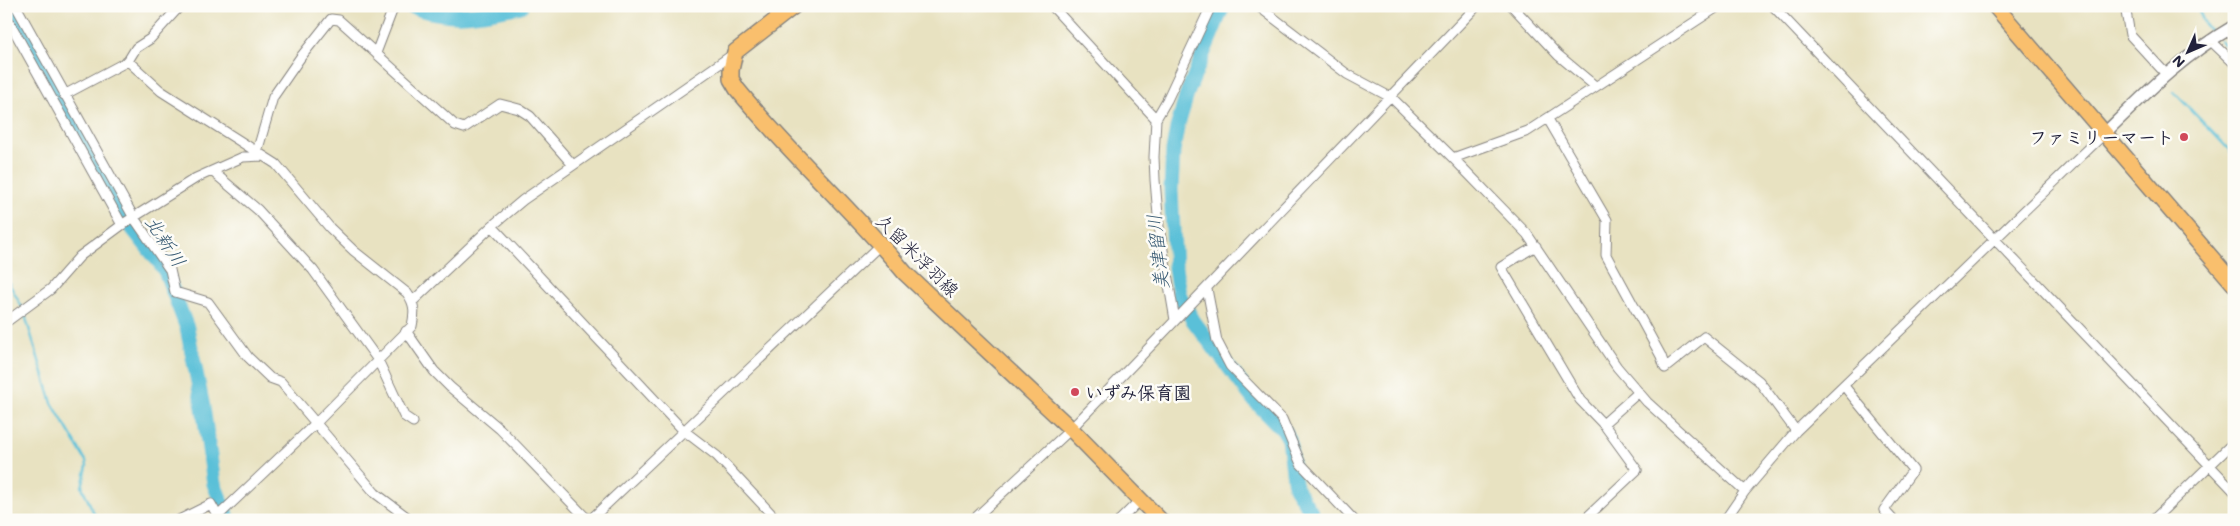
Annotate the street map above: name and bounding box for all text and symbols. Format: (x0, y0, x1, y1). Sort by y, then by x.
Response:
north arrow (2162, 28, 2212, 78)
text: N (2168, 51, 2189, 72)
place label: ファミリーマート (2029, 125, 2174, 149)
marker: ファミリーマート (2178, 131, 2190, 143)
street label: 久留米浮羽線 (871, 208, 965, 302)
water label: 北新川 (140, 210, 192, 272)
water label: 美津留川 (1141, 213, 1173, 291)
place label: いずみ保育園 (1085, 380, 1192, 404)
marker: いずみ保育園 (1069, 386, 1081, 398)

